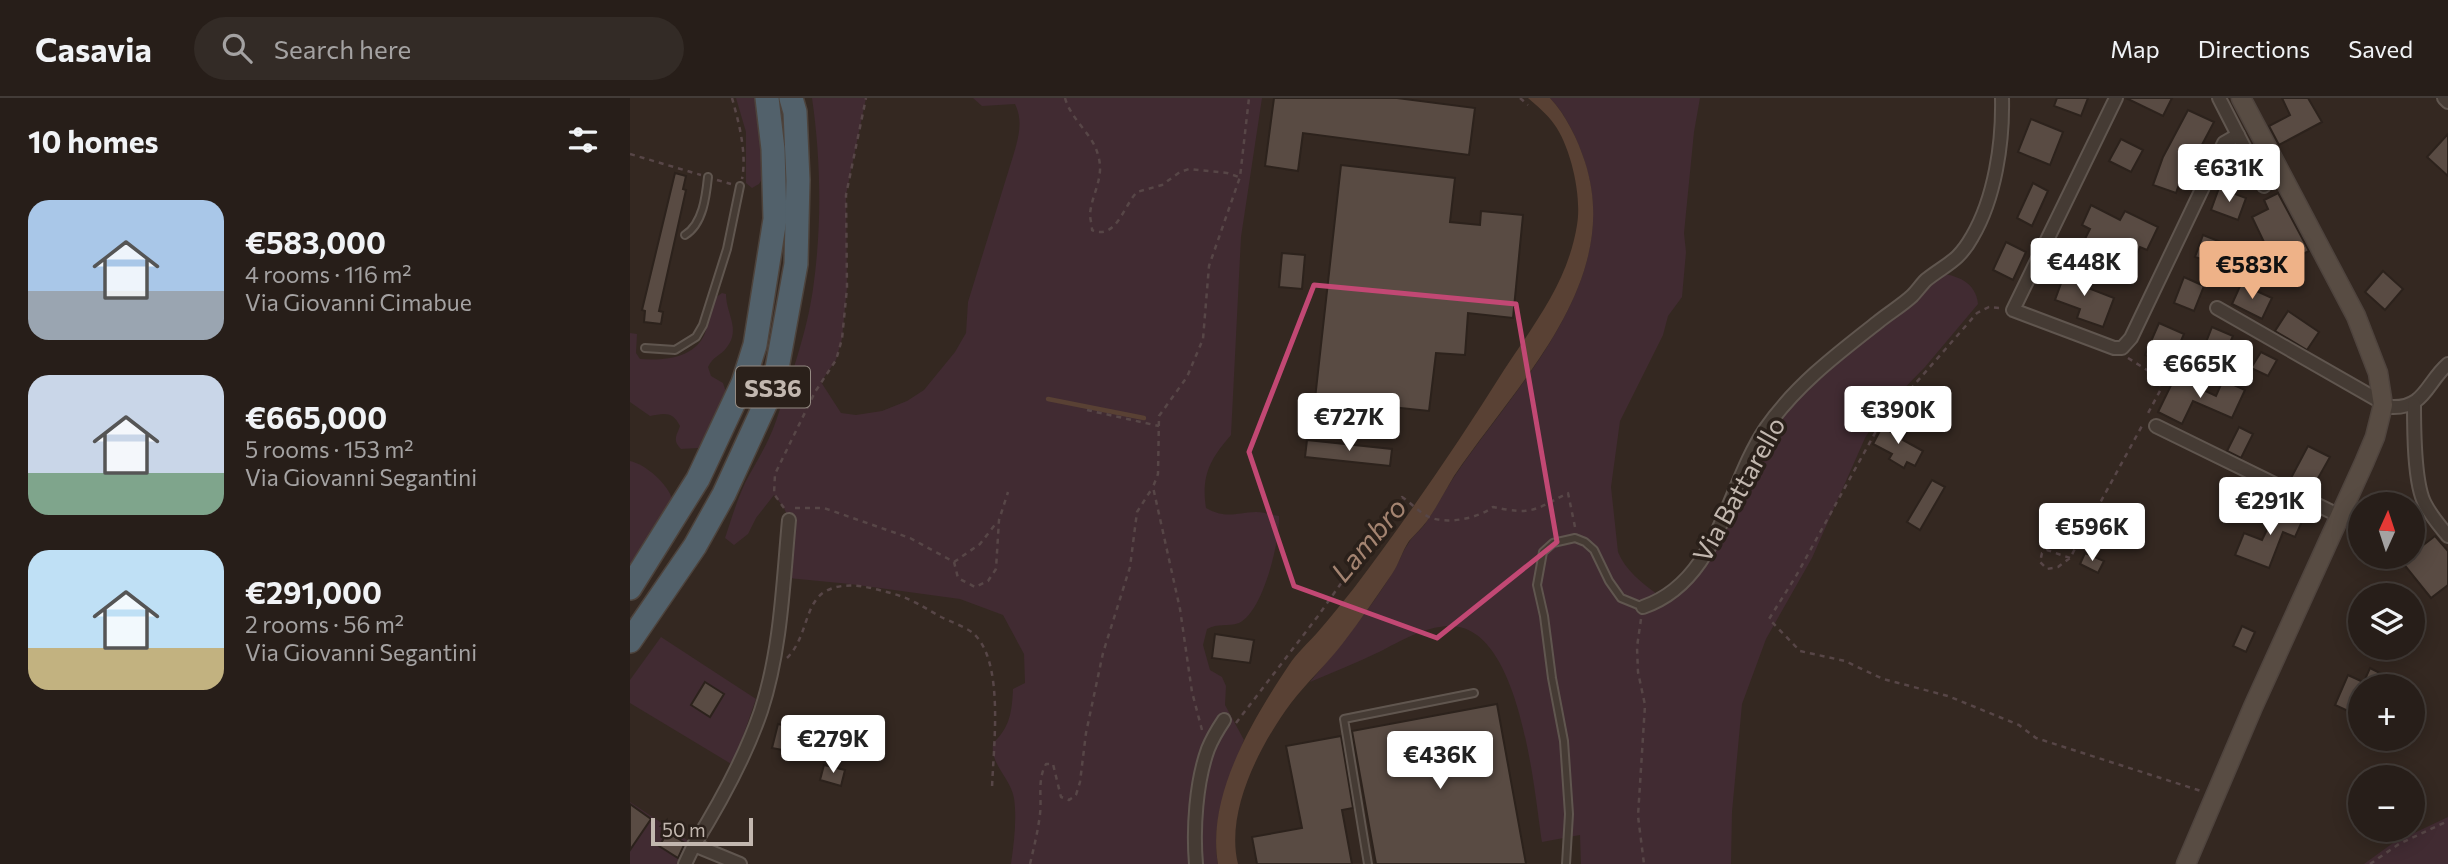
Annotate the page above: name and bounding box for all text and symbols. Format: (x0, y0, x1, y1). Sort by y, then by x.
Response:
search box (194, 17, 684, 80)
text: Casavia (35, 28, 152, 69)
icon: search (218, 29, 256, 67)
text: Search here (274, 33, 411, 64)
text: Map (2110, 34, 2160, 63)
text: Directions (2198, 34, 2310, 63)
text: Saved (2348, 34, 2413, 63)
icon: filters (564, 121, 602, 159)
text: 10 homes (28, 122, 158, 159)
pin: €631K (2180, 144, 2278, 204)
text: €631K (2194, 153, 2264, 181)
text: €583,000 (245, 223, 386, 260)
icon: home (84, 228, 168, 312)
pin: €448K (2035, 238, 2133, 298)
pin: €583K (2203, 242, 2301, 301)
text: €448K (2047, 247, 2121, 275)
text: €583K (2215, 250, 2289, 278)
text: 4 rooms · 116 m² (245, 260, 412, 288)
text: Via Giovanni Cimabue (245, 288, 472, 316)
pin: €665K (2151, 341, 2249, 400)
text: €665K (2163, 349, 2237, 377)
road number: SS36 (736, 366, 810, 408)
pin: €390K (1849, 386, 1947, 446)
pin: €727K (1300, 394, 1398, 453)
text: €390K (1860, 395, 1936, 423)
text: €665,000 (245, 398, 387, 435)
text: €727K (1314, 402, 1384, 430)
icon: home (84, 403, 168, 487)
street label: Via Battarello (1685, 411, 1791, 567)
text: 5 rooms · 153 m² (245, 435, 414, 463)
text: Via Giovanni Segantini (245, 463, 477, 491)
pin: €291K (2221, 478, 2319, 537)
text: €291K (2235, 486, 2305, 514)
water label: Lambro (1323, 490, 1413, 588)
north arrow (2348, 492, 2426, 569)
map controls (2348, 492, 2425, 842)
pin: €596K (2043, 504, 2141, 563)
text: €596K (2055, 512, 2129, 540)
text: €291,000 (245, 573, 382, 610)
icon: home (84, 578, 168, 662)
button: layers (2348, 583, 2425, 660)
text: 2 rooms · 56 m² (245, 610, 404, 638)
text: Via Giovanni Segantini (245, 638, 477, 666)
button: + (2348, 674, 2425, 751)
pin: €279K (784, 716, 882, 775)
text: €279K (797, 724, 869, 752)
pin: €436K (1391, 732, 1489, 791)
text: €436K (1403, 740, 1477, 768)
button: − (2348, 765, 2425, 842)
scale bar (651, 815, 752, 847)
text: 50 m (662, 818, 706, 841)

